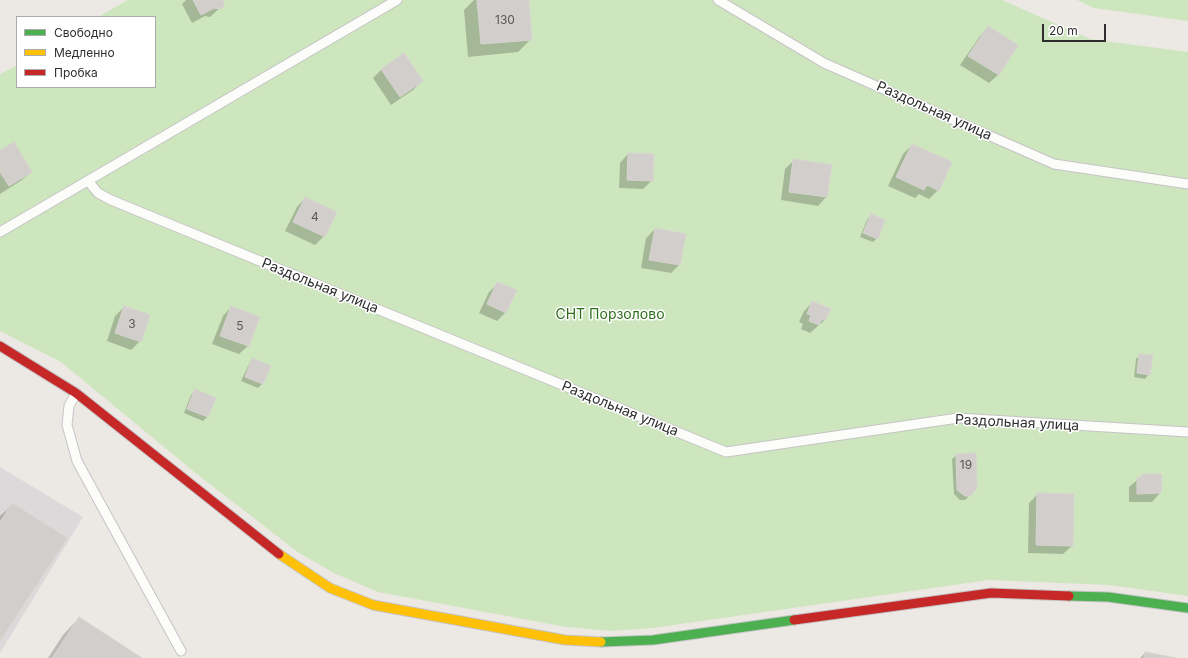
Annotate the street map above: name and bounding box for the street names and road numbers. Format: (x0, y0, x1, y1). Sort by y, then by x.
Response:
street label: Раздольная улица (874, 78, 994, 144)
street label: Раздольная улица (259, 255, 381, 317)
street label: Раздольная улица (559, 378, 681, 440)
street label: Раздольная улица (954, 411, 1080, 435)

